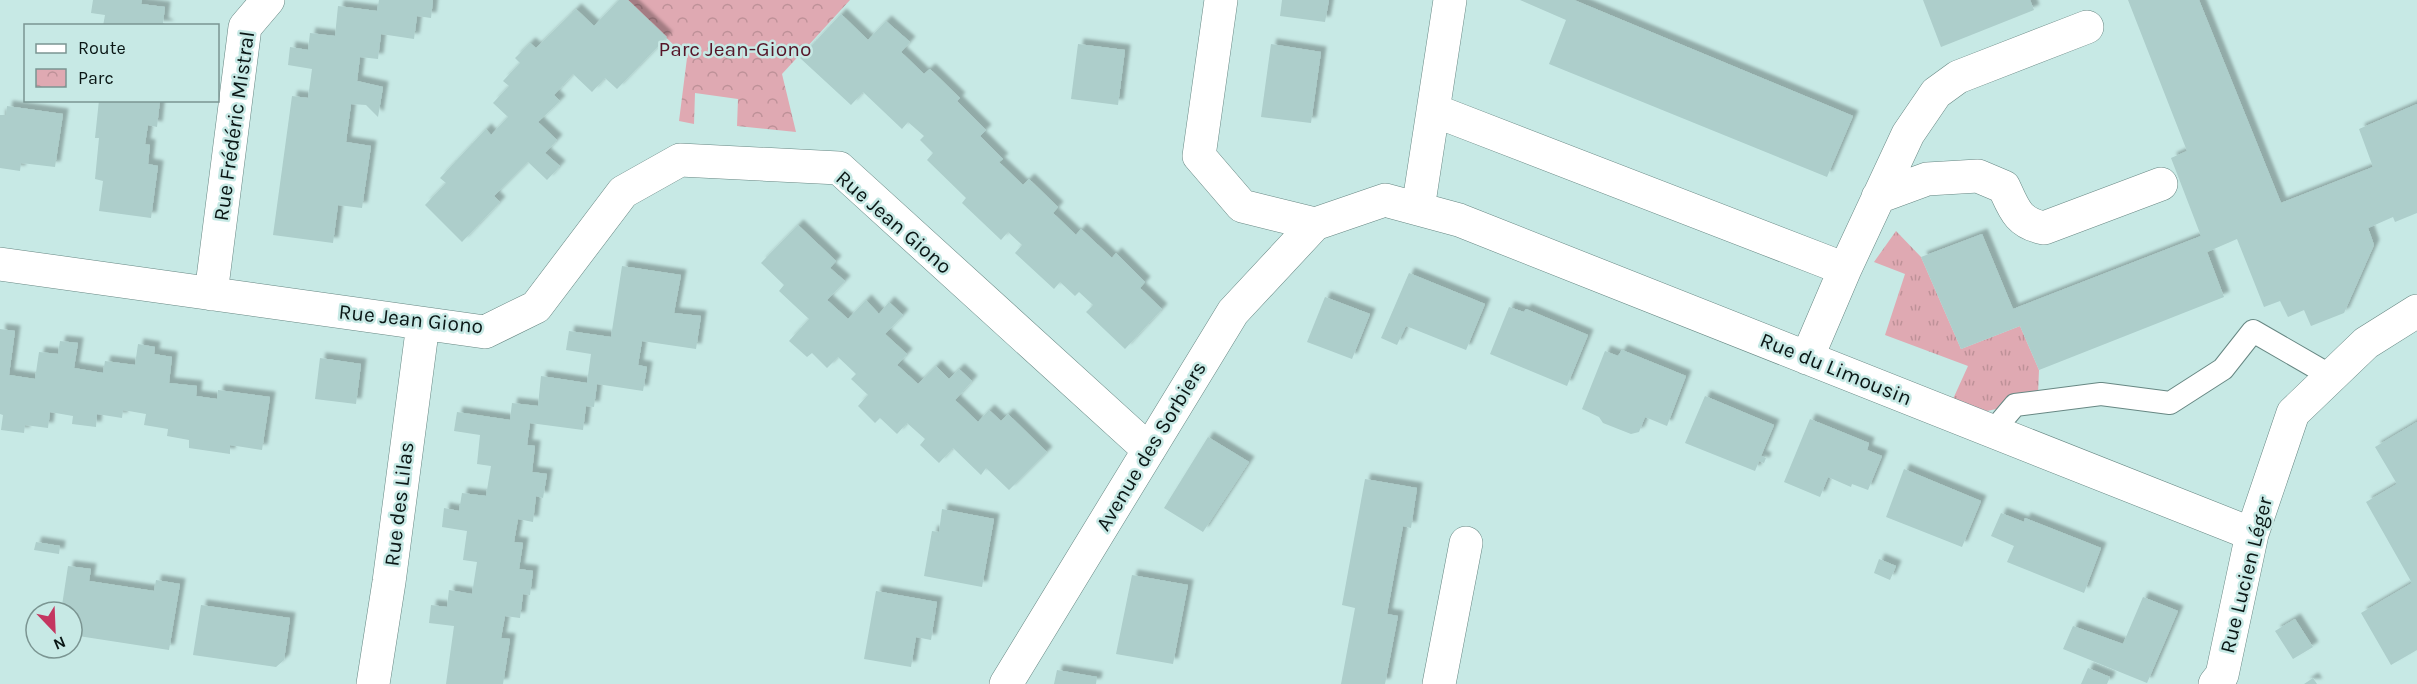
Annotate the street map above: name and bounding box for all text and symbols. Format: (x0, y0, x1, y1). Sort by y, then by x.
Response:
legend (24, 24, 219, 102)
street label: Rue Frédéric Mistral (209, 29, 259, 223)
text: Route (78, 37, 126, 59)
park label: Parc Jean-Giono (659, 37, 811, 61)
text: Parc (78, 67, 114, 89)
street label: Rue Jean Giono (831, 165, 957, 279)
street label: Rue Jean Giono (338, 299, 484, 339)
street label: Rue du Limousin (1757, 328, 1915, 410)
street label: Avenue des Sorbiers (1091, 357, 1211, 535)
street label: Rue des Lilas (379, 440, 419, 568)
street label: Rue Lucien Léger (2215, 494, 2277, 656)
north arrow (24, 600, 84, 660)
text: N (51, 632, 69, 654)

